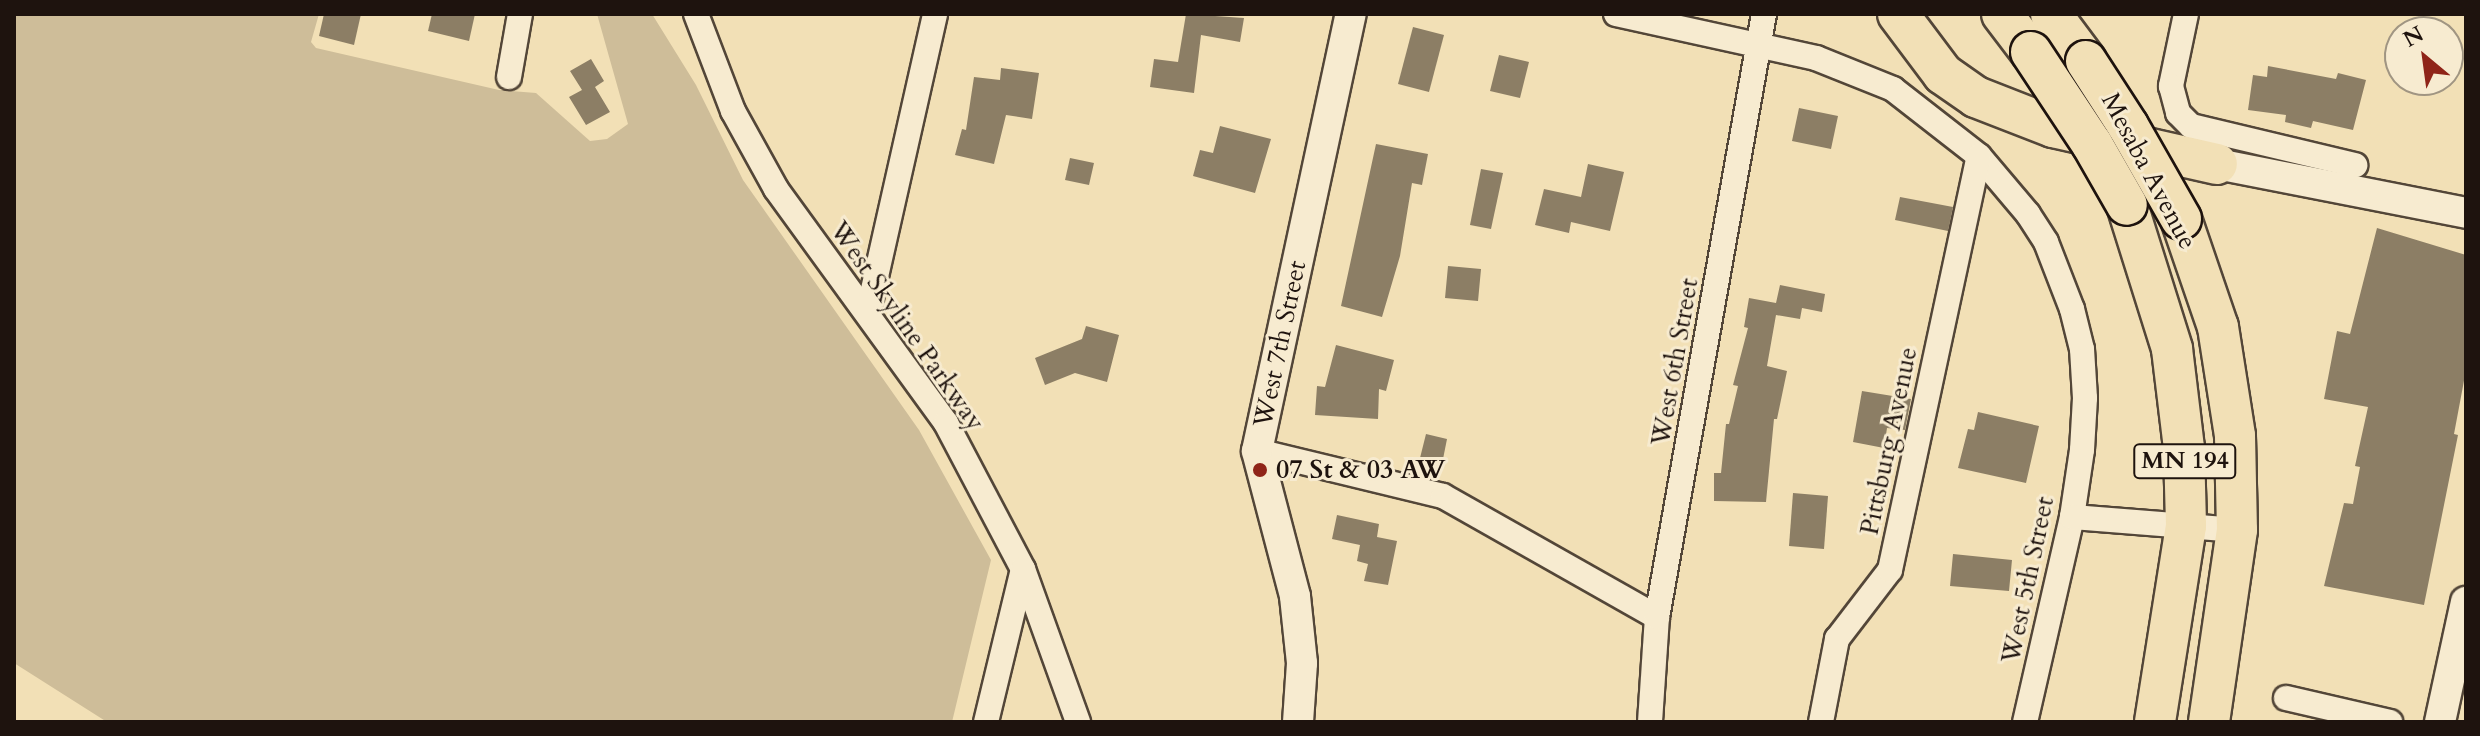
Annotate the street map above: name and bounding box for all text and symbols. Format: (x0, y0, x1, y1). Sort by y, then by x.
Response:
north arrow (2384, 16, 2464, 96)
text: N (2398, 19, 2429, 55)
street label: Mesaba Avenue (2095, 87, 2203, 255)
street label: West Skyline Parkway (823, 215, 991, 437)
street label: West 7th Street (1247, 258, 1313, 430)
street label: West 6th Street (1645, 276, 1705, 448)
street label: Pittsburg Avenue (1854, 344, 1924, 538)
road number: MN 194 (2133, 441, 2237, 481)
place label: 07 St & 03 AW (1276, 454, 1445, 486)
marker: 07 St & 03 AW (1251, 461, 1269, 479)
street label: West 5th Street (1995, 494, 2061, 666)

